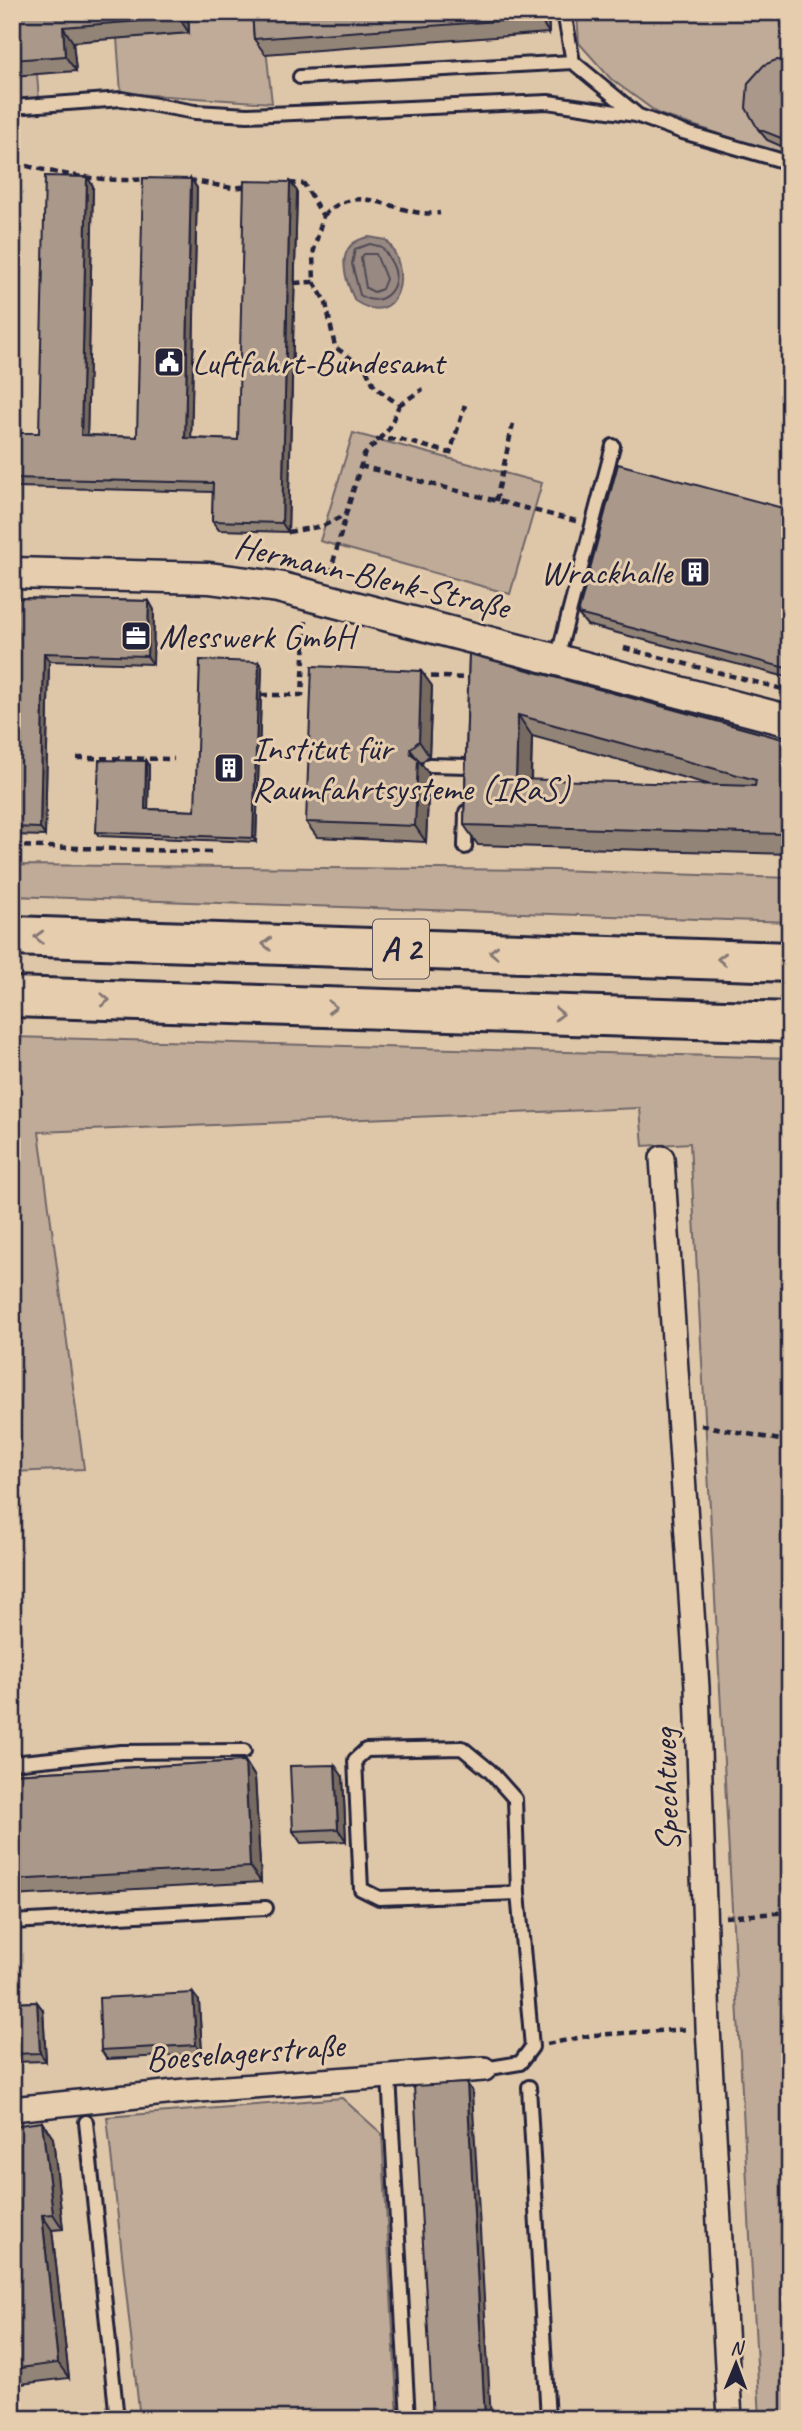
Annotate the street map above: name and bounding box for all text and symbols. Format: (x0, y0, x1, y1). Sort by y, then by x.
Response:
place label: Luftfahrt-Bundesamt (192, 340, 447, 385)
public building icon: Luftfahrt-Bundesamt (152, 345, 186, 379)
street label: Hermann-Blenk-Straße (230, 523, 516, 630)
place label: Wrackhalle (541, 550, 675, 595)
building icon: Wrackhalle (678, 555, 712, 589)
place label: Messwerk GmbH (159, 614, 360, 659)
office icon: Messwerk GmbH (119, 619, 153, 653)
place label: Institut für Raumfahrtsysteme (IRaS) (252, 726, 572, 811)
building icon: Institut für Raumfahrtsysteme (IRaS) (212, 751, 246, 785)
road number: A 2 (373, 920, 429, 979)
one-way arrow (34, 929, 44, 945)
one-way arrow (261, 937, 272, 952)
one-way arrow (488, 944, 499, 959)
one-way arrow (716, 952, 727, 967)
one-way arrow (100, 992, 111, 1007)
one-way arrow (328, 999, 338, 1015)
one-way arrow (554, 1007, 565, 1022)
street label: Spechtweg (641, 1725, 691, 1852)
street label: Boeselagerstraße (144, 2022, 348, 2081)
north arrow (700, 2330, 770, 2400)
text: N (730, 2336, 746, 2360)

